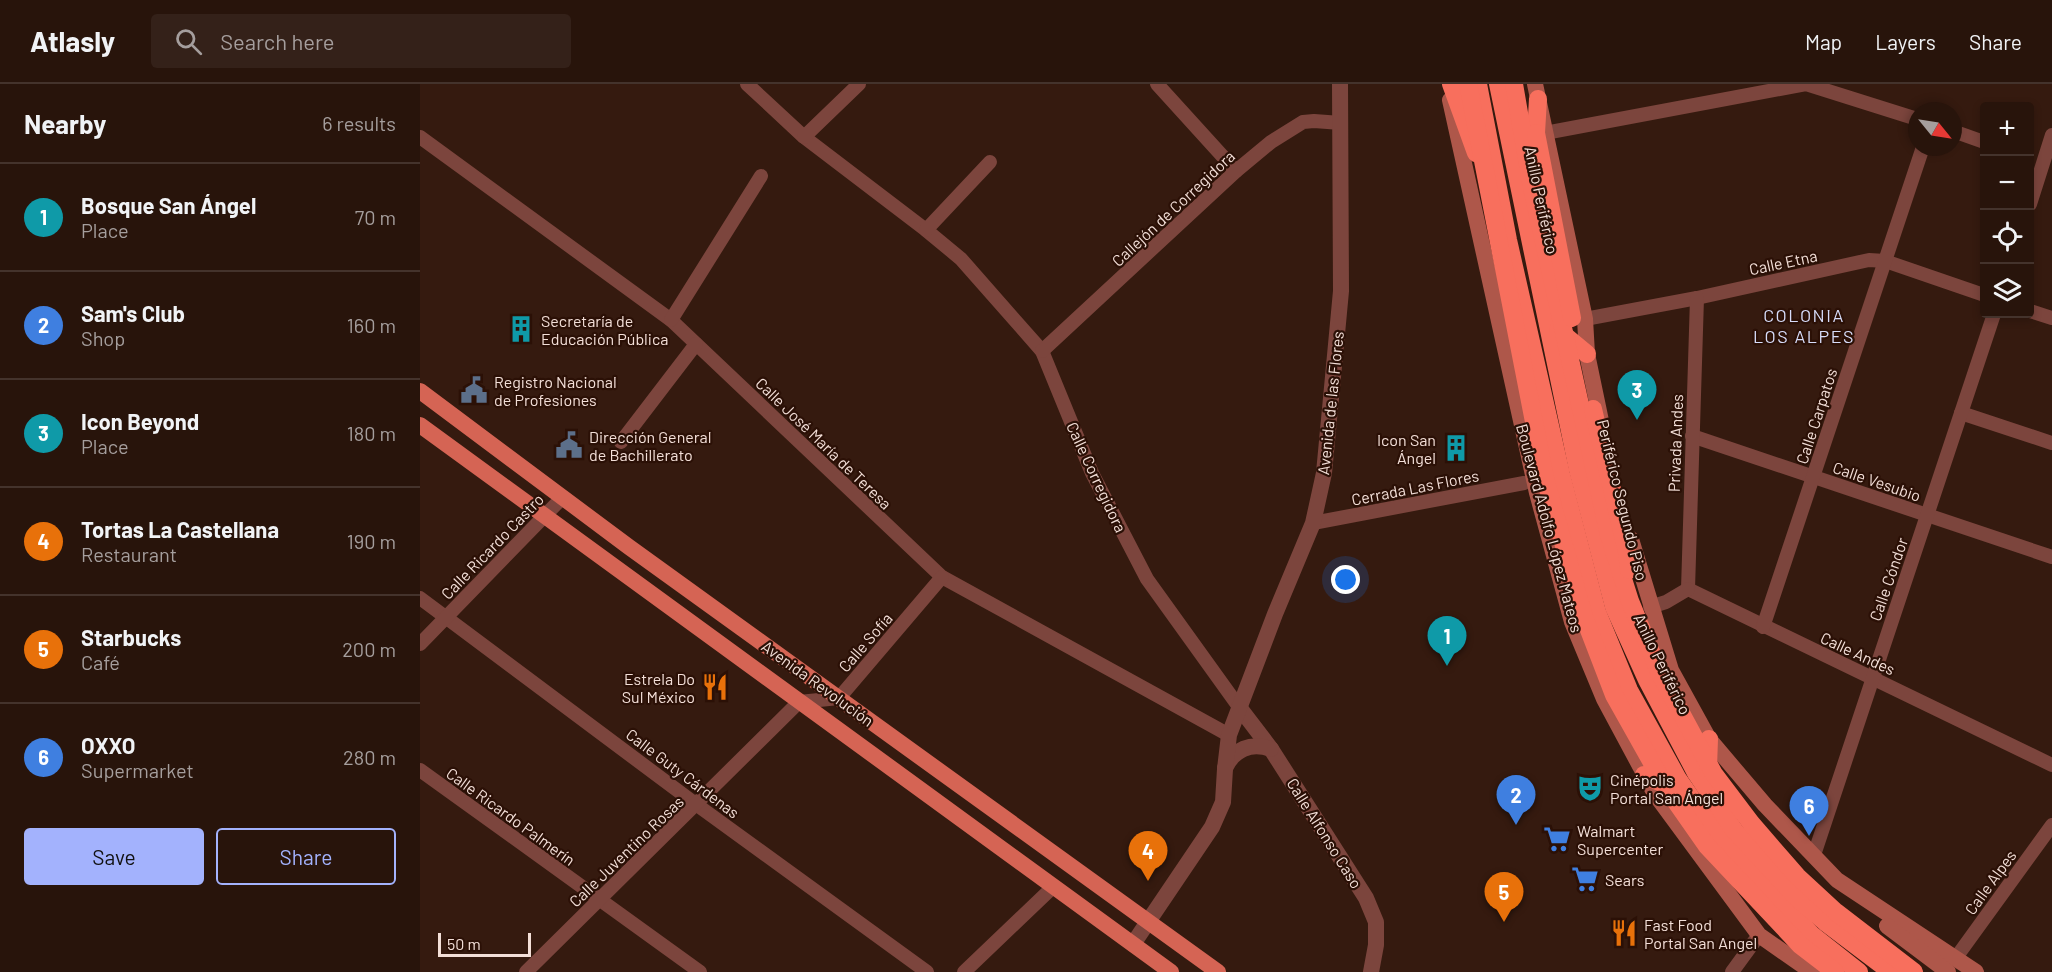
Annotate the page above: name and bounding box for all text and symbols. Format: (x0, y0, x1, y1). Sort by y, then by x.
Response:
search box (151, 14, 571, 68)
text: Atlasly (30, 24, 115, 58)
icon: search (172, 25, 205, 58)
text: Search here (220, 28, 335, 54)
text: Map (1805, 29, 1842, 54)
text: Layers (1875, 29, 1936, 54)
text: Share (1969, 29, 2022, 54)
north arrow (1908, 102, 1962, 156)
map controls (1980, 102, 2034, 318)
button: + (1980, 102, 2034, 156)
text: Nearby (24, 108, 106, 139)
text: 6 results (322, 111, 396, 135)
street label: Anillo Periférico (1521, 144, 1563, 256)
street label: Callejón de Corregidora (1108, 146, 1238, 270)
button: − (1980, 156, 2034, 210)
text: Bosque San Ángel (81, 192, 256, 218)
text: 1 (40, 205, 47, 229)
text: 70 m (355, 205, 396, 229)
button: locate (1980, 210, 2034, 264)
text: Place (81, 218, 129, 242)
street label: Calle Etna (1747, 246, 1819, 278)
button: layers (1980, 264, 2034, 318)
text: Sam's Club (81, 300, 185, 326)
district label: COLONIA LOS ALPES (1753, 304, 1855, 347)
place label: Secretaría de Educación Pública (541, 311, 668, 348)
text: 2 (38, 313, 49, 337)
text: 160 m (347, 313, 396, 337)
building icon: Secretaría de Educación Pública (506, 314, 536, 344)
text: Shop (81, 326, 125, 350)
street label: Avenida de las Flores (1313, 330, 1347, 476)
street label: Calle Carpatos (1792, 366, 1840, 466)
pin: 3 (1618, 370, 1656, 420)
place label: Registro Nacional de Profesiones (494, 372, 617, 409)
street label: Calle José María de Teresa (752, 373, 896, 513)
public building icon: Registro Nacional de Profesiones (459, 375, 489, 405)
street label: Privada Andes (1664, 394, 1686, 492)
text: Icon Beyond (81, 408, 199, 434)
street label: Periférico Segundo Piso (1594, 417, 1652, 583)
street label: Calle Corregidora (1063, 419, 1131, 535)
text: 3 (38, 421, 49, 445)
text: 180 m (347, 421, 396, 445)
street label: Boulevard Adolfo López Mateos (1513, 421, 1587, 635)
place label: Dirección General de Bachillerato (589, 427, 711, 464)
public building icon: Dirección General de Bachillerato (554, 430, 584, 460)
place label: Icon San Ángel (1377, 430, 1436, 467)
building icon: Icon San Ángel (1441, 433, 1471, 463)
text: Place (81, 434, 129, 458)
street label: Calle Vesubio (1831, 457, 1923, 505)
street label: Cerrada Las Flores (1350, 465, 1480, 509)
street label: Calle Ricardo Castro (437, 489, 547, 603)
text: Tortas La Castellana (81, 516, 279, 542)
text: 4 (37, 529, 50, 553)
text: 190 m (347, 529, 396, 553)
street label: Calle Cóndor (1865, 535, 1911, 623)
text: Restaurant (81, 542, 177, 566)
your location (1331, 565, 1360, 594)
street label: Calle Sofía (834, 609, 896, 675)
street label: Anillo Periférico (1630, 611, 1696, 717)
pin: 1 (1428, 616, 1466, 666)
text: Starbucks (81, 624, 181, 650)
street label: Calle Andes (1818, 628, 1898, 678)
street label: Avenida Revolución (758, 636, 878, 730)
text: 5 (38, 637, 49, 661)
text: 200 m (342, 637, 396, 661)
text: Café (81, 650, 120, 674)
place label: Estrela Do Sul México (622, 669, 695, 706)
restaurant icon: Estrela Do Sul México (700, 672, 730, 702)
street label: Calle Guty Cárdenas (623, 724, 743, 822)
text: OXXO (81, 732, 135, 758)
text: 6 (38, 745, 49, 769)
text: 280 m (343, 745, 396, 769)
text: Supermarket (81, 758, 194, 782)
street label: Calle Ricardo Palmerín (443, 763, 579, 869)
place label: Cinépolis Portal San Ángel (1610, 770, 1723, 807)
theatre icon: Cinépolis Portal San Ángel (1575, 773, 1605, 803)
street label: Calle Alfonso Caso (1283, 774, 1367, 892)
pin: 2 (1496, 776, 1536, 825)
pin: 6 (1790, 786, 1828, 836)
street label: Calle Juventino Rosas (565, 792, 687, 910)
place label: Walmart Supercenter (1577, 821, 1663, 858)
supermarket icon: Walmart Supercenter (1542, 824, 1572, 854)
button: Save (24, 828, 204, 885)
button: Share (216, 828, 396, 885)
pin: 4 (1128, 832, 1168, 881)
street label: Calle Alpes (1960, 846, 2020, 918)
supermarket icon: Sears (1570, 864, 1600, 894)
place label: Sears (1605, 870, 1644, 889)
pin: 5 (1484, 872, 1524, 922)
place label: Fast Food Portal San Angel (1644, 915, 1757, 952)
restaurant icon: Fast Food Portal San Angel (1609, 918, 1639, 948)
scale bar (438, 930, 531, 958)
text: 50 m (447, 934, 481, 953)

